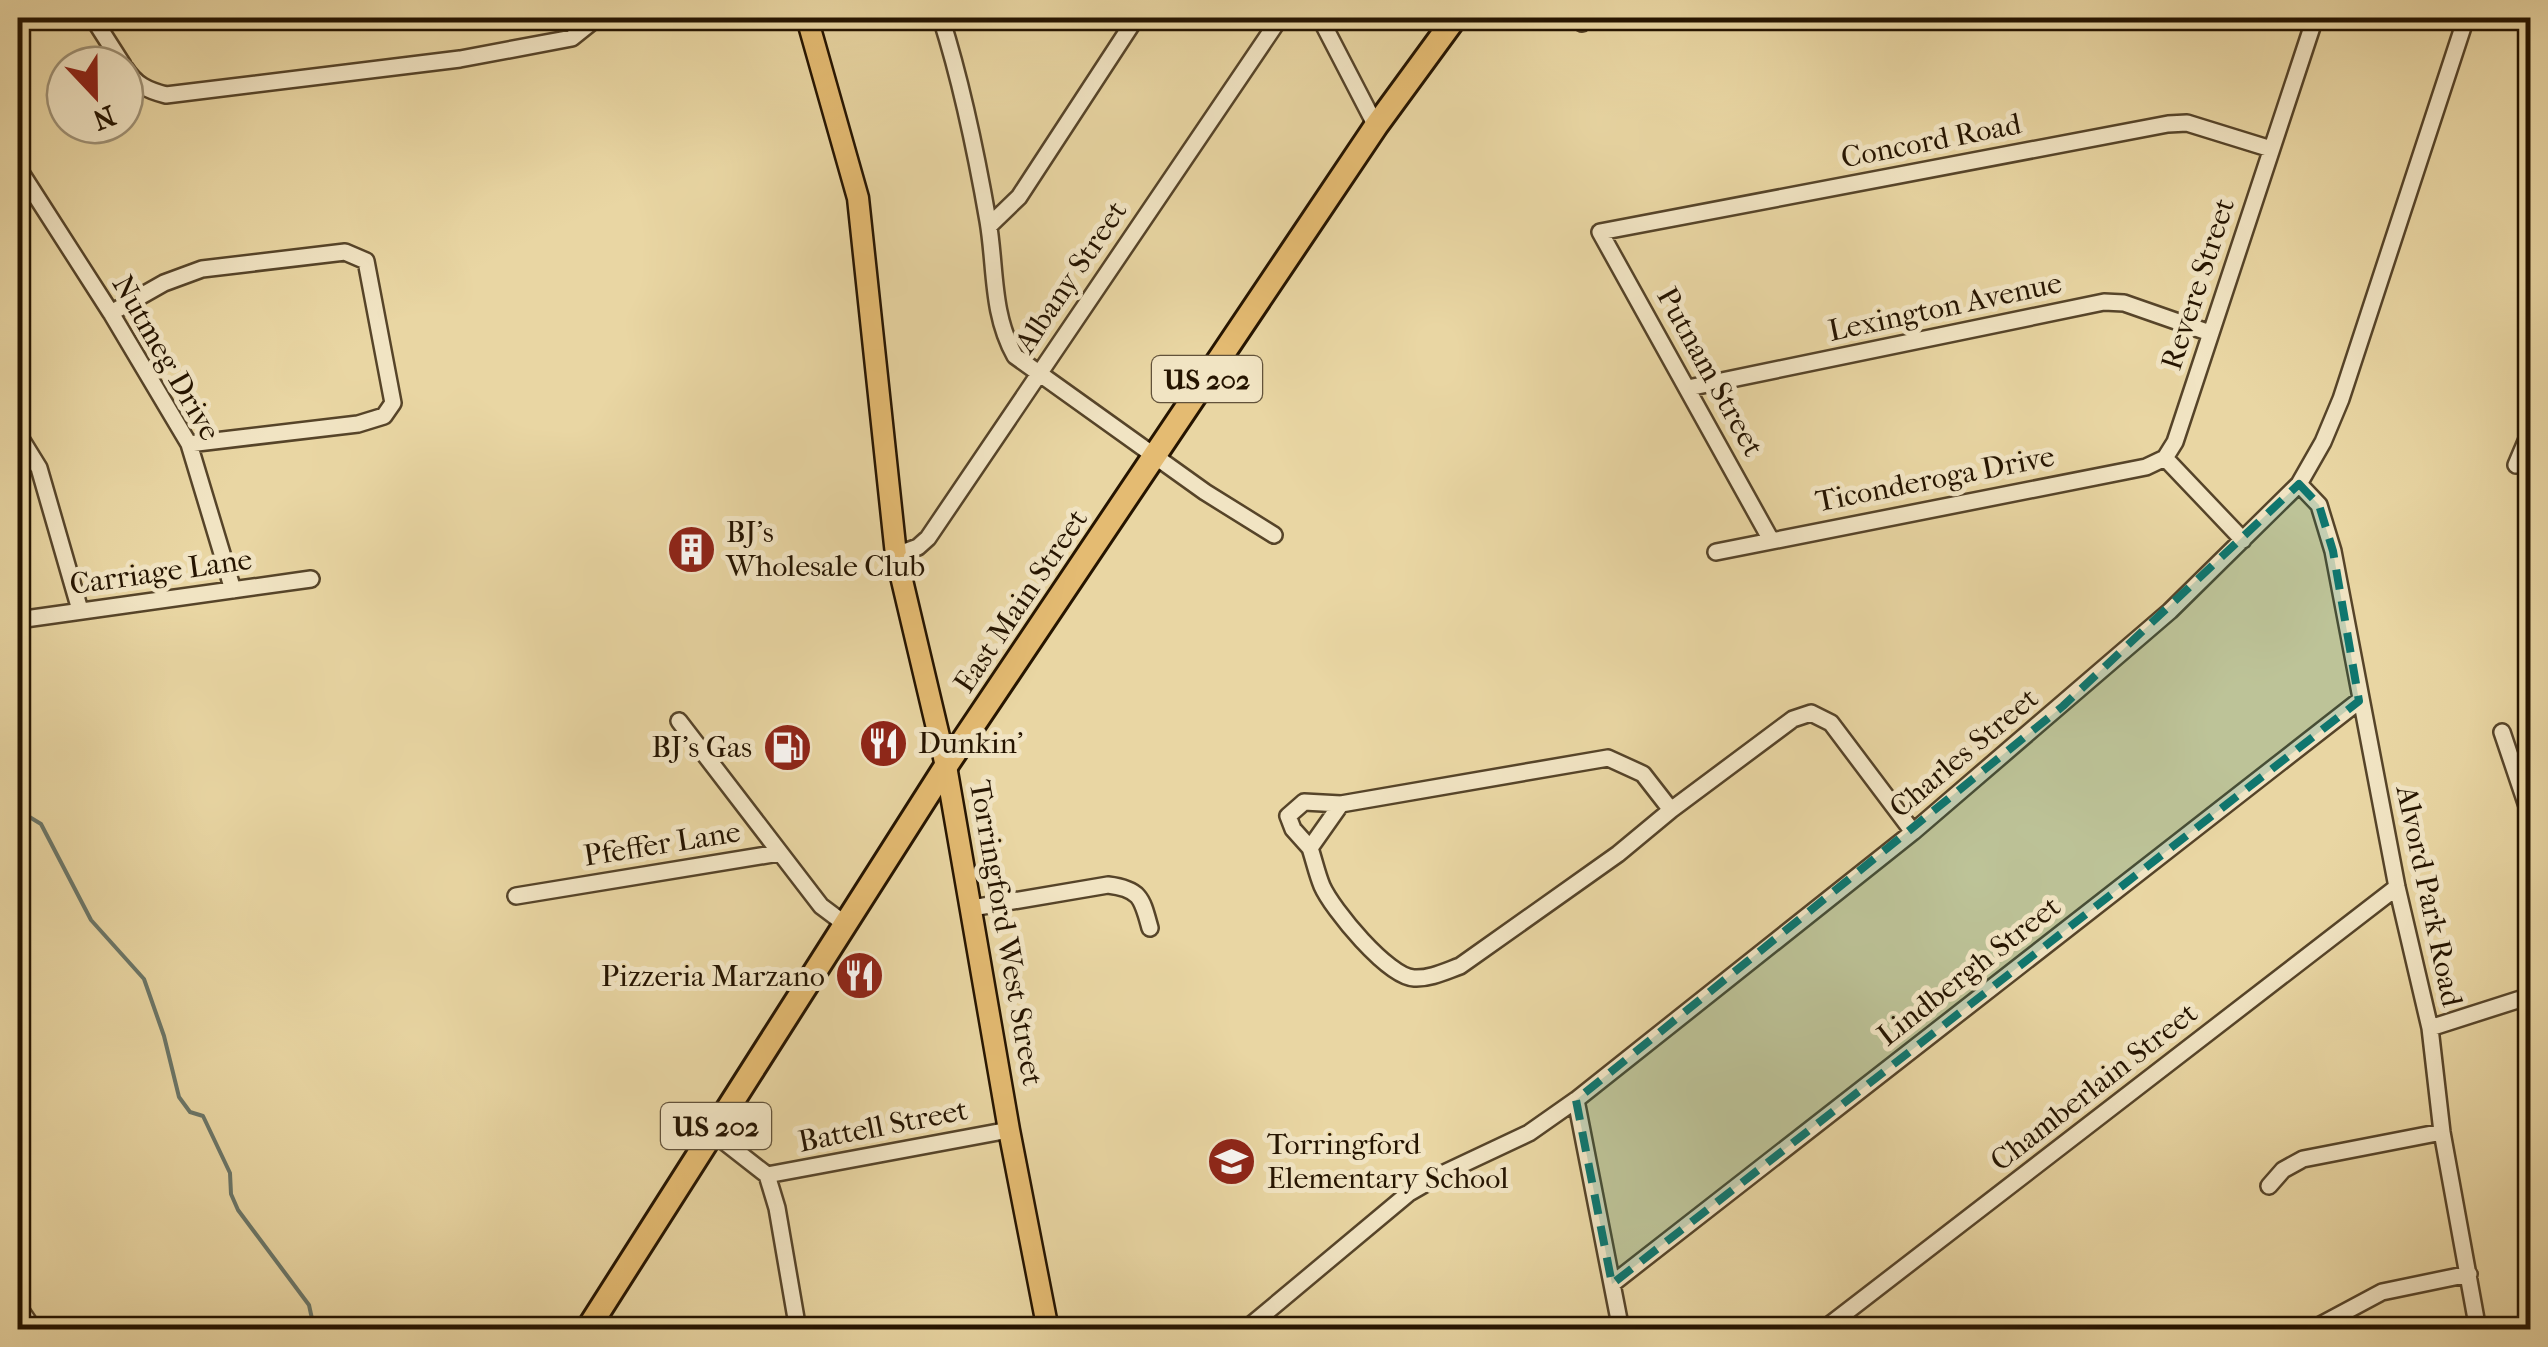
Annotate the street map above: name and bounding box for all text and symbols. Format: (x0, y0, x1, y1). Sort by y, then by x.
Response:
north arrow (45, 45, 145, 145)
text: N (87, 98, 120, 137)
street label: Concord Road (1838, 106, 2025, 176)
street label: Albany Street (1007, 194, 1135, 360)
street label: Revere Street (2154, 194, 2242, 374)
street label: Lexington Avenue (1825, 265, 2065, 349)
street label: Nutmeg Drive (105, 269, 228, 447)
street label: Putnam Street (1649, 282, 1771, 463)
road number: US 202 (1152, 356, 1262, 402)
street label: Ticonderoga Drive (1813, 439, 2057, 519)
street label: East Main Street (947, 502, 1095, 699)
place label: BJ's Wholesale Club (725, 515, 925, 584)
building icon: BJ's Wholesale Club (665, 523, 717, 575)
street label: Carriage Lane (68, 542, 255, 602)
street label: Charles Street (1883, 681, 2046, 825)
restaurant icon: Dunkin' (857, 717, 909, 769)
fuel station icon: BJ's Gas (761, 721, 813, 773)
place label: Dunkin' (918, 726, 1023, 761)
place label: BJ's Gas (652, 730, 752, 765)
street label: Torringford West Street (962, 777, 1050, 1089)
street label: Alvord Park Road (2388, 781, 2470, 1010)
street label: Pfeffer Lane (581, 814, 743, 874)
street label: Lindbergh Street (1871, 889, 2068, 1053)
restaurant icon: Pizzeria Marzano (834, 950, 886, 1002)
place label: Pizzeria Marzano (601, 959, 825, 994)
street label: Chamberlain Street (1984, 995, 2205, 1179)
street label: Battell Street (795, 1092, 971, 1160)
road number: US 202 (661, 1103, 771, 1149)
place label: Torringford Elementary School (1267, 1127, 1509, 1196)
school or university icon: Torringford Elementary School (1206, 1135, 1258, 1187)

